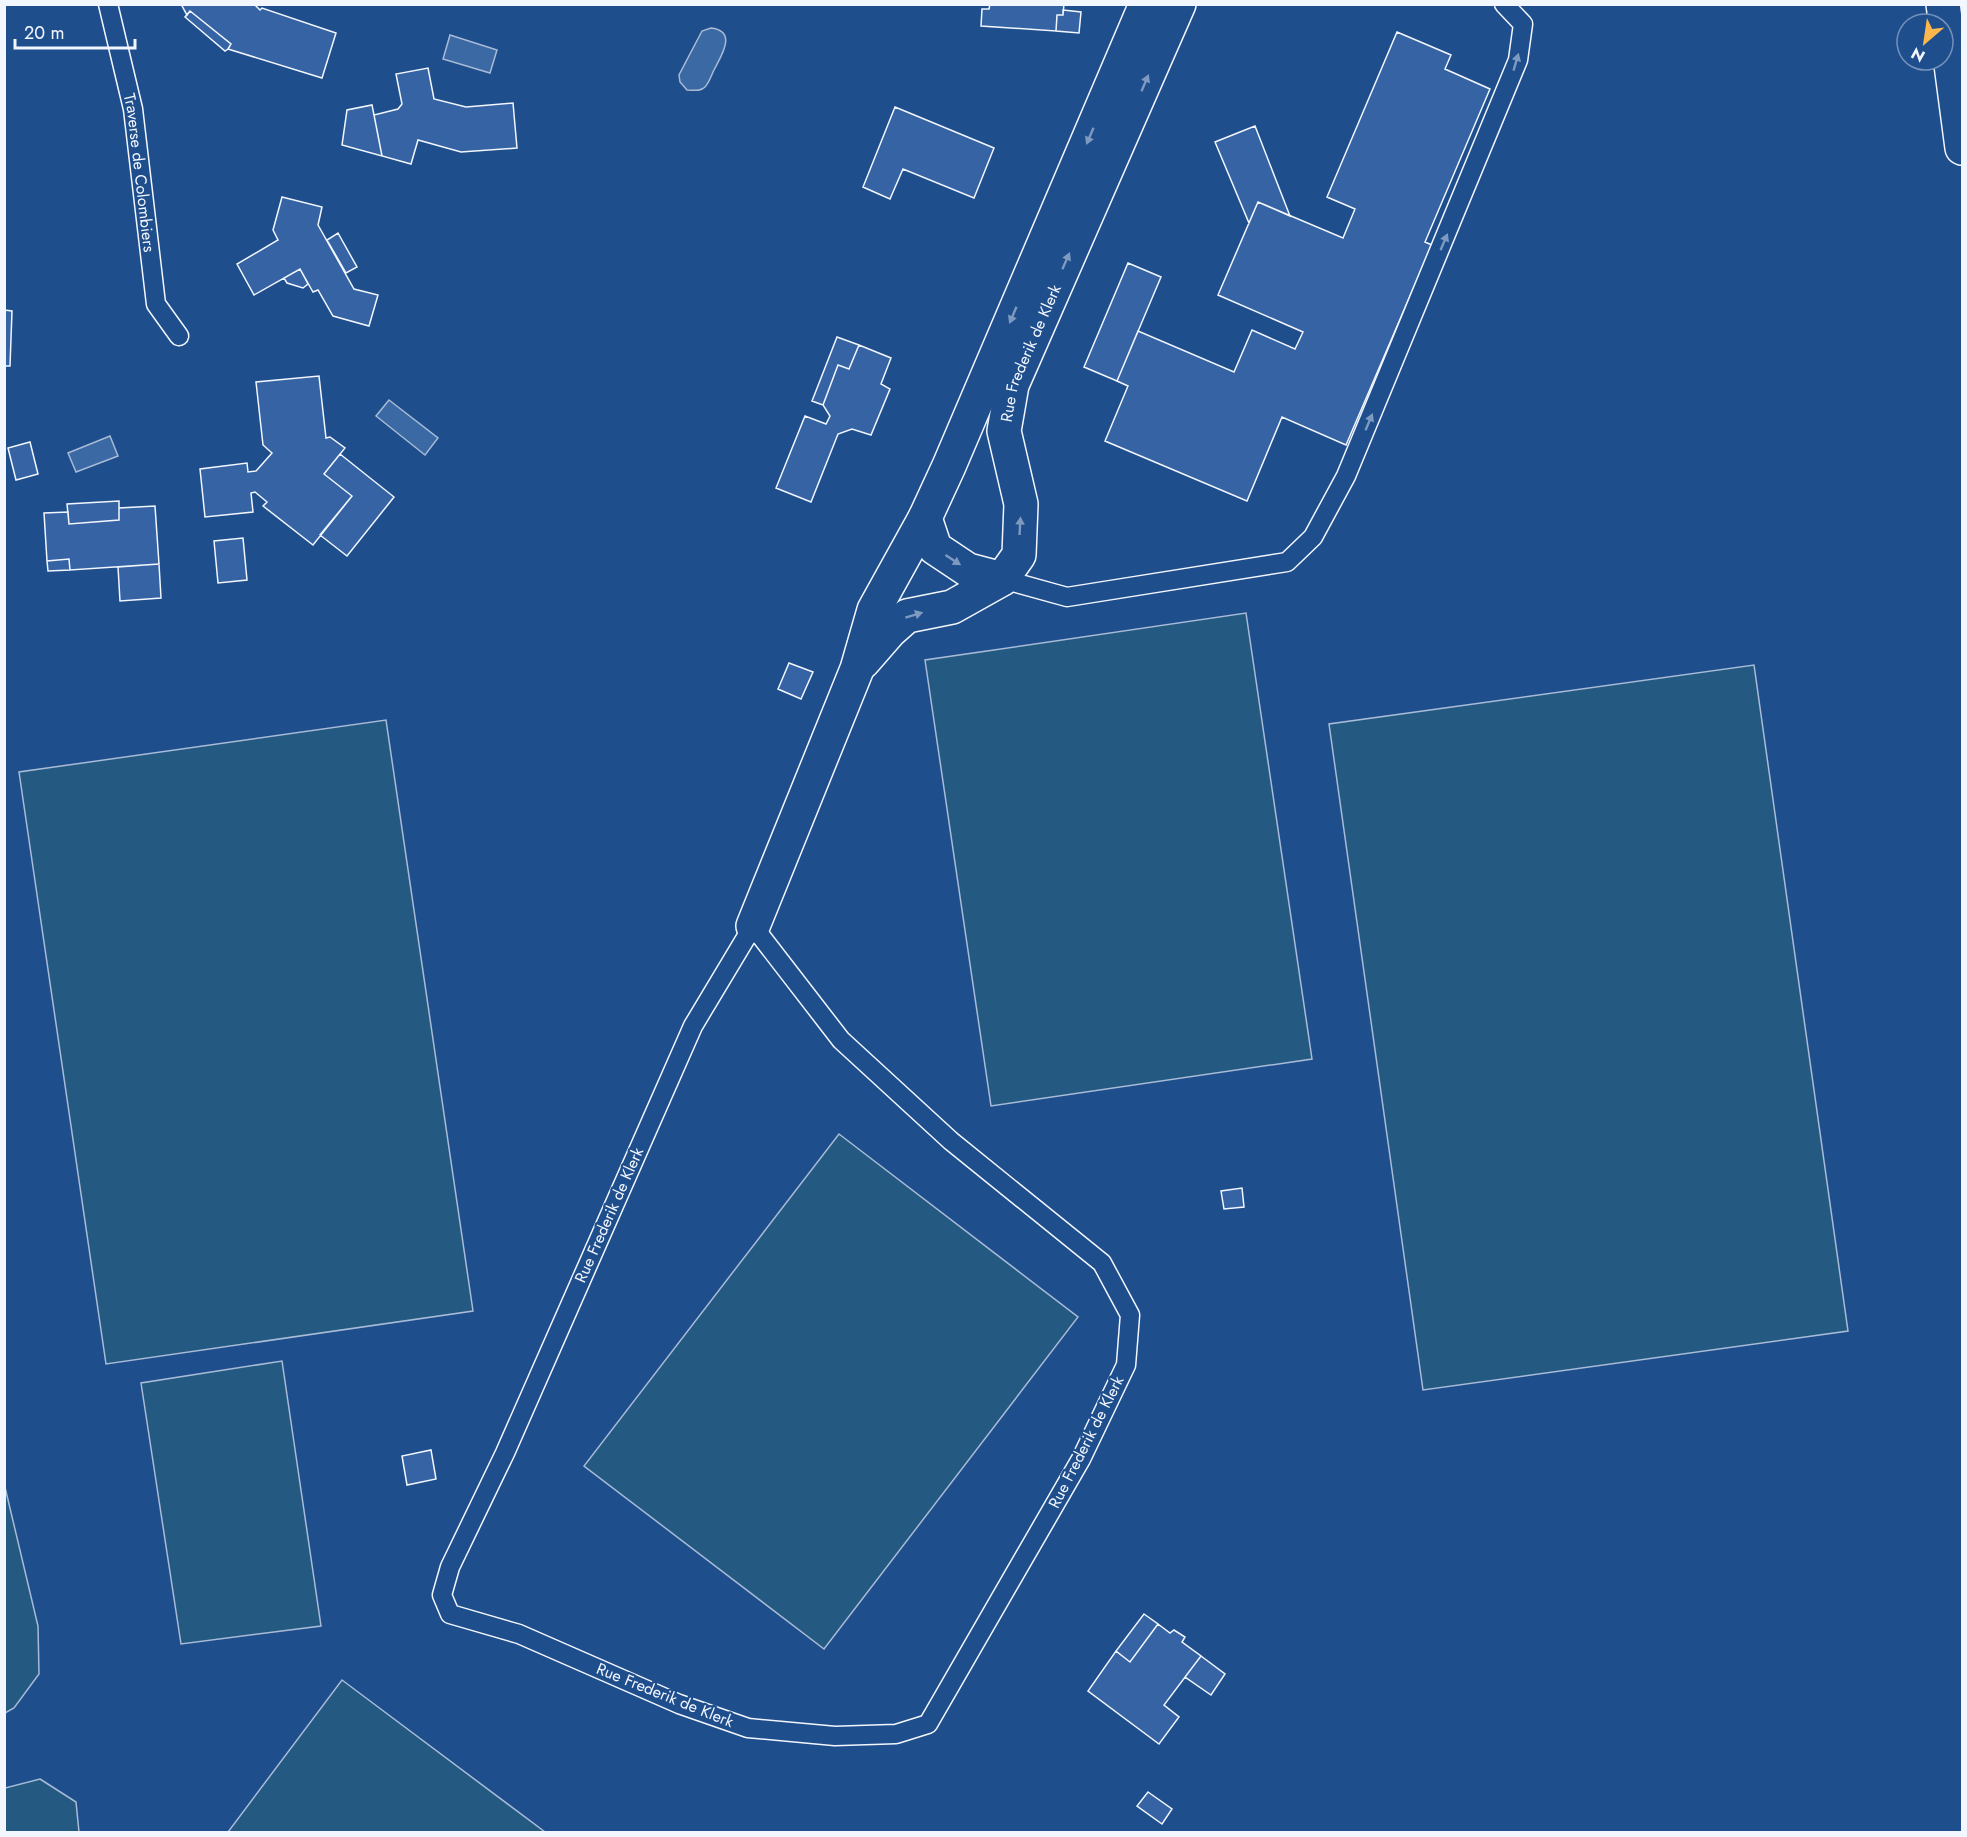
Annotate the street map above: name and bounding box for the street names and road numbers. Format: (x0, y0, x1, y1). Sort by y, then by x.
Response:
street label: Traverse de Colombiers (118, 91, 161, 253)
street label: Rue Frederik de Klerk (994, 280, 1067, 424)
street label: Rue Frederik de Klerk (569, 1143, 650, 1286)
street label: Rue Frederik de Klerk (1043, 1371, 1130, 1512)
street label: Rue Frederik de Klerk (593, 1657, 738, 1733)

